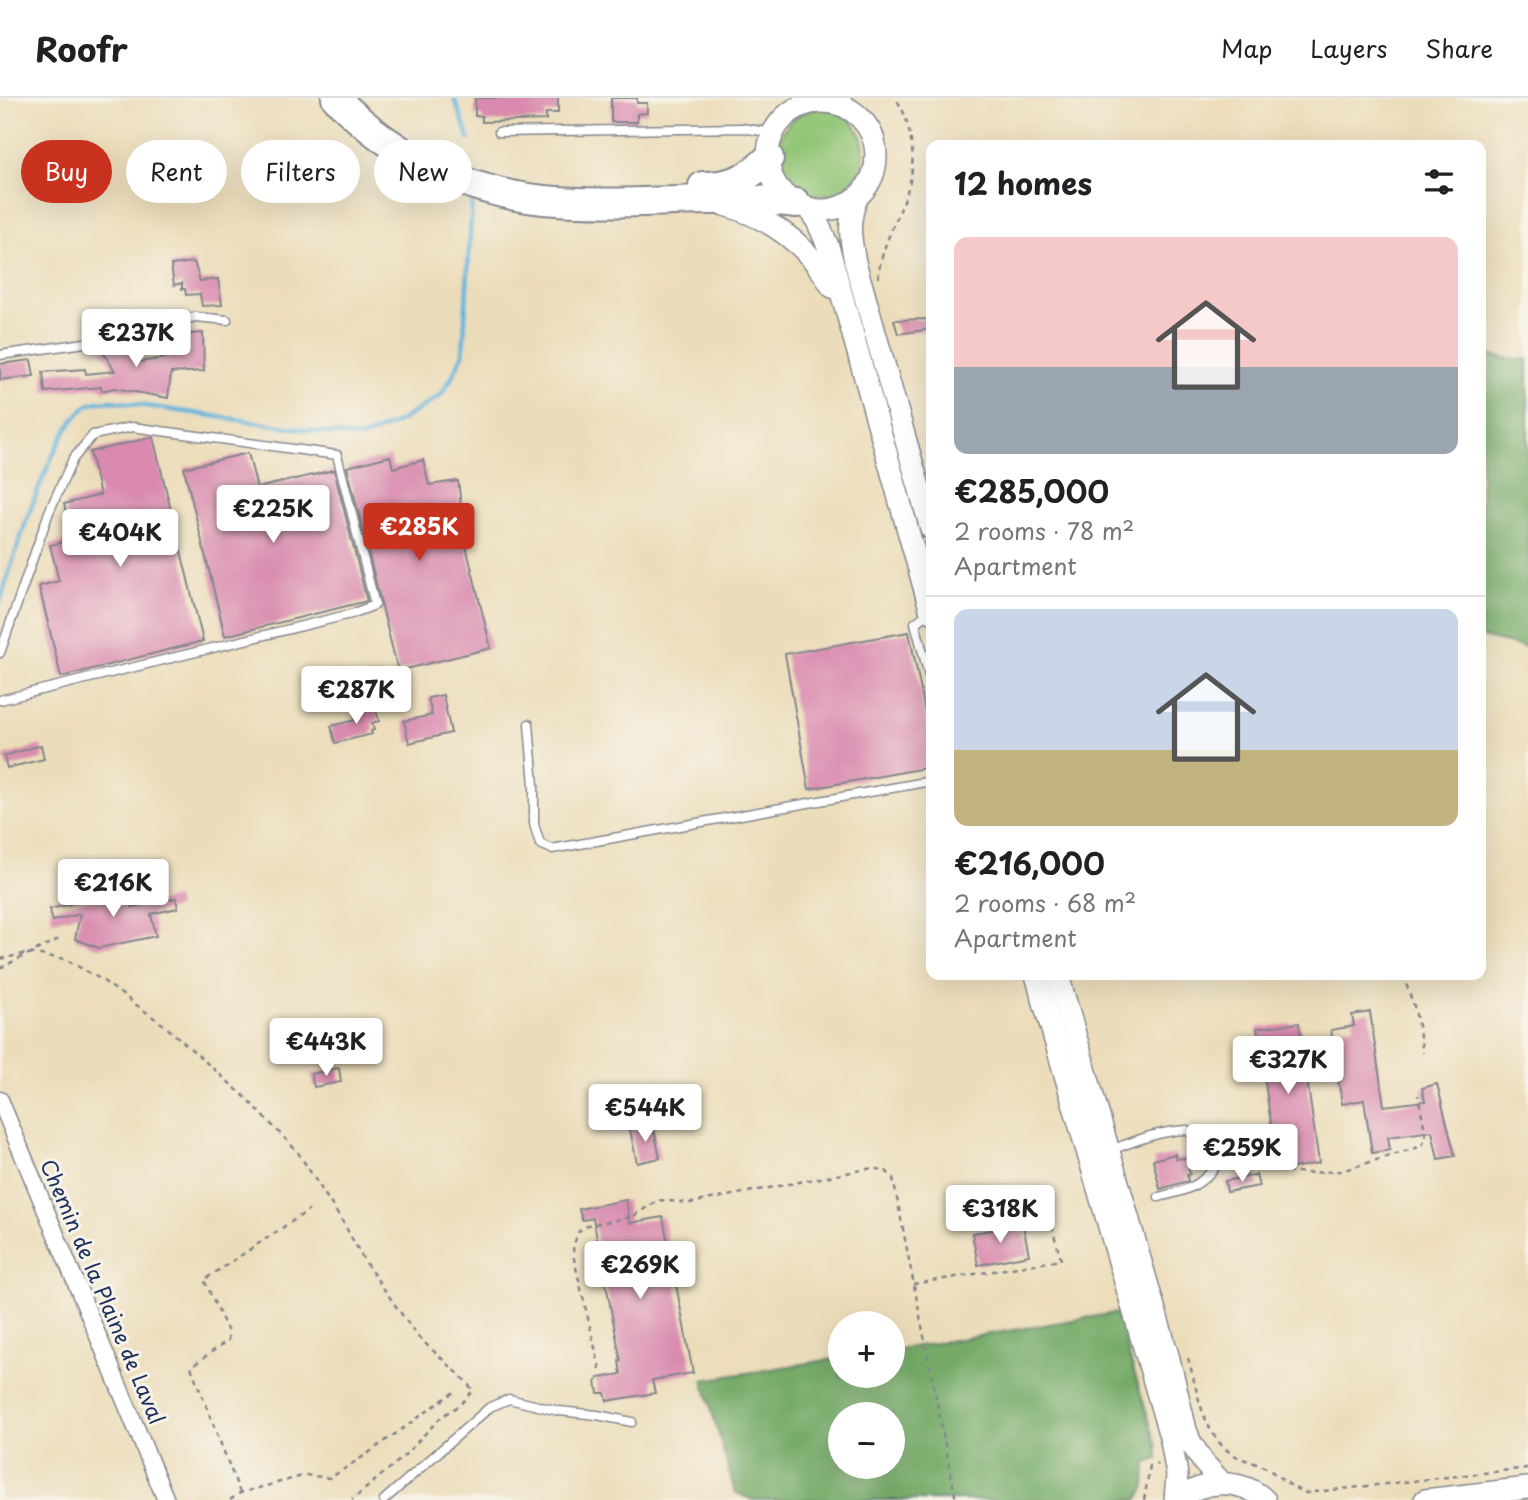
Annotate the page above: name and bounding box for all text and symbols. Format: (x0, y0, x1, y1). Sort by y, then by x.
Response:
text: Roofr (35, 23, 128, 73)
text: Map (1221, 30, 1272, 66)
text: Layers (1310, 30, 1387, 66)
text: Share (1425, 30, 1493, 66)
chip: Buy (21, 140, 112, 203)
chip: Rent (126, 140, 227, 203)
chip: Filters (241, 140, 360, 203)
chip: New (374, 140, 472, 203)
text: 12 homes (954, 160, 1092, 205)
icon: filters (1420, 163, 1458, 201)
icon: home (1143, 282, 1269, 408)
pin: €237K (87, 310, 185, 369)
text: €237K (98, 314, 174, 349)
text: €285,000 (954, 468, 1109, 513)
pin: €225K (224, 486, 322, 545)
text: €225K (233, 490, 313, 525)
pin: €285K (370, 504, 468, 563)
text: €285K (379, 508, 459, 543)
pin: €404K (71, 510, 169, 569)
text: 2 rooms · 78 m² (954, 513, 1134, 548)
text: €404K (78, 514, 162, 549)
text: Apartment (954, 548, 1077, 583)
icon: home (1143, 654, 1269, 780)
pin: €287K (307, 666, 405, 726)
text: €287K (317, 671, 395, 706)
text: €216,000 (954, 840, 1105, 885)
pin: €216K (64, 860, 162, 919)
text: €216K (74, 864, 152, 899)
text: 2 rooms · 68 m² (954, 885, 1136, 920)
text: Apartment (954, 920, 1077, 955)
pin: €443K (277, 1018, 375, 1078)
text: €443K (286, 1023, 366, 1058)
pin: €327K (1239, 1037, 1337, 1096)
text: €327K (1249, 1041, 1327, 1076)
pin: €544K (596, 1084, 694, 1144)
text: €544K (605, 1089, 685, 1124)
pin: €259K (1193, 1124, 1291, 1184)
text: €259K (1203, 1129, 1281, 1164)
street label: Chemin de la Plaine de Laval (33, 1154, 174, 1429)
pin: €318K (951, 1186, 1049, 1245)
text: €318K (962, 1190, 1038, 1225)
pin: €269K (591, 1242, 689, 1301)
text: €269K (600, 1246, 680, 1281)
map controls (828, 1311, 905, 1479)
button: + (828, 1311, 905, 1388)
button: − (828, 1402, 905, 1479)

